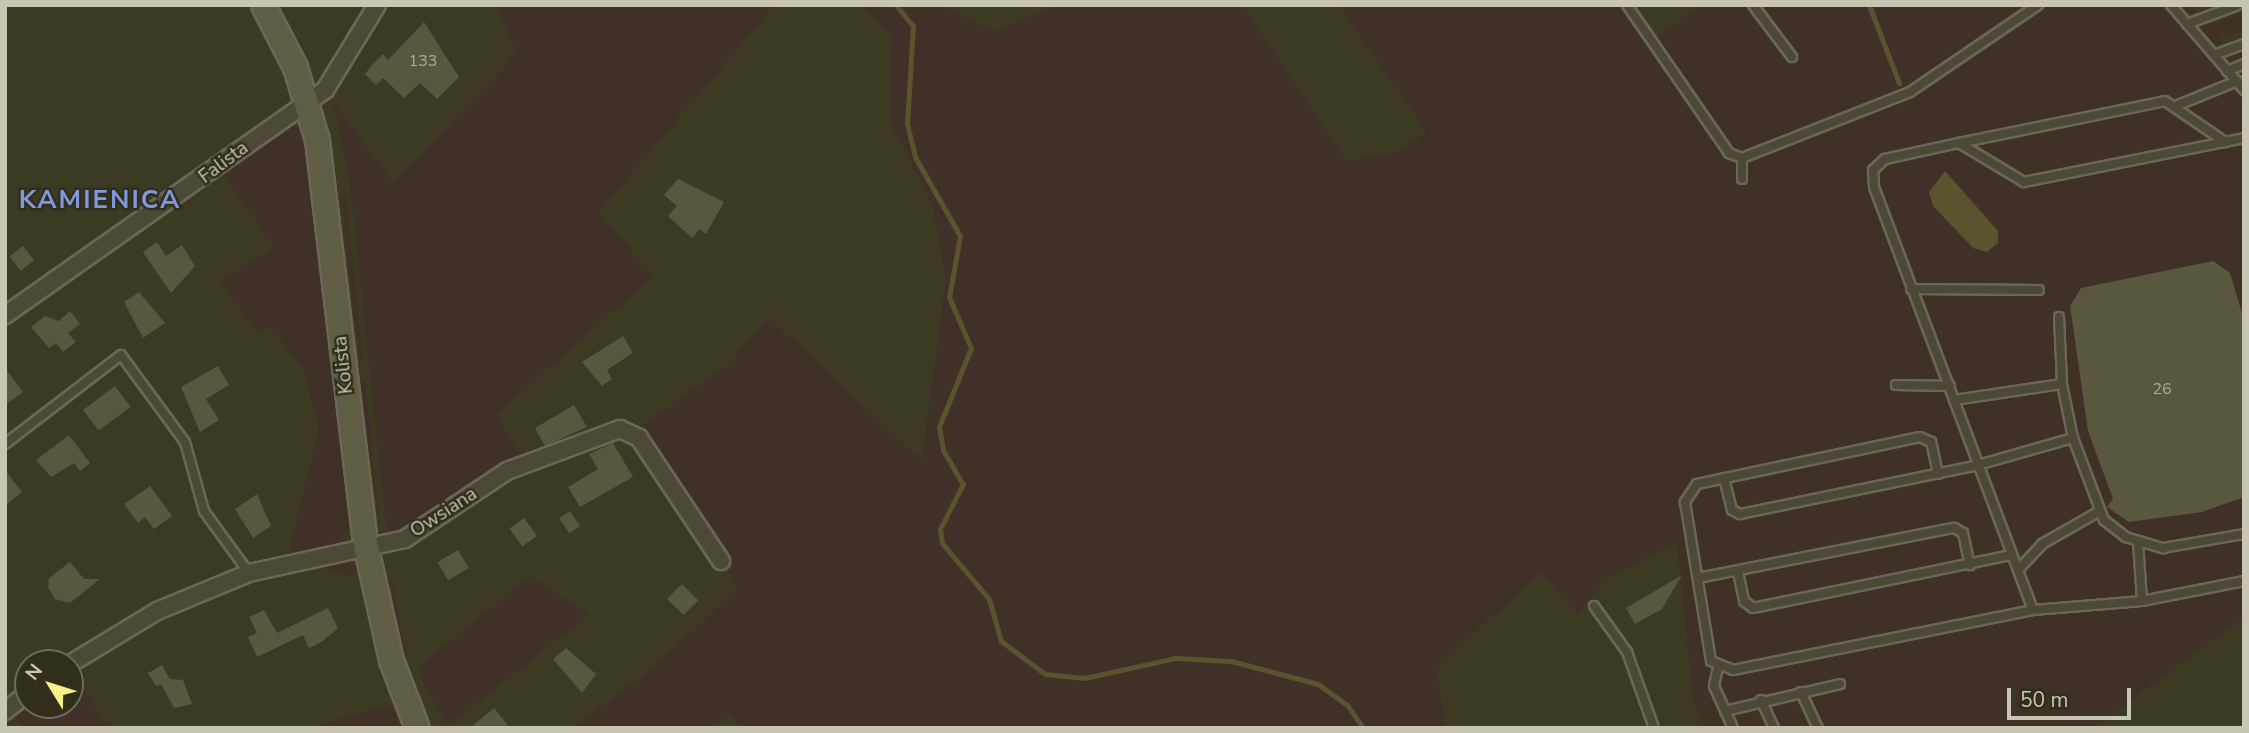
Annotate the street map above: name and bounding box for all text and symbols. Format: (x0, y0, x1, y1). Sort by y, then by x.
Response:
house number: 133 (409, 51, 437, 71)
street label: Falista (195, 137, 253, 189)
district label: KAMIENICA (20, 184, 180, 216)
street label: Kolista (330, 335, 358, 395)
house number: 26 (2152, 379, 2172, 399)
street label: Owsiana (406, 483, 482, 543)
north arrow (14, 649, 84, 719)
text: N (19, 659, 49, 686)
scale bar (2011, 674, 2135, 718)
text: 50 m (2020, 686, 2069, 714)

